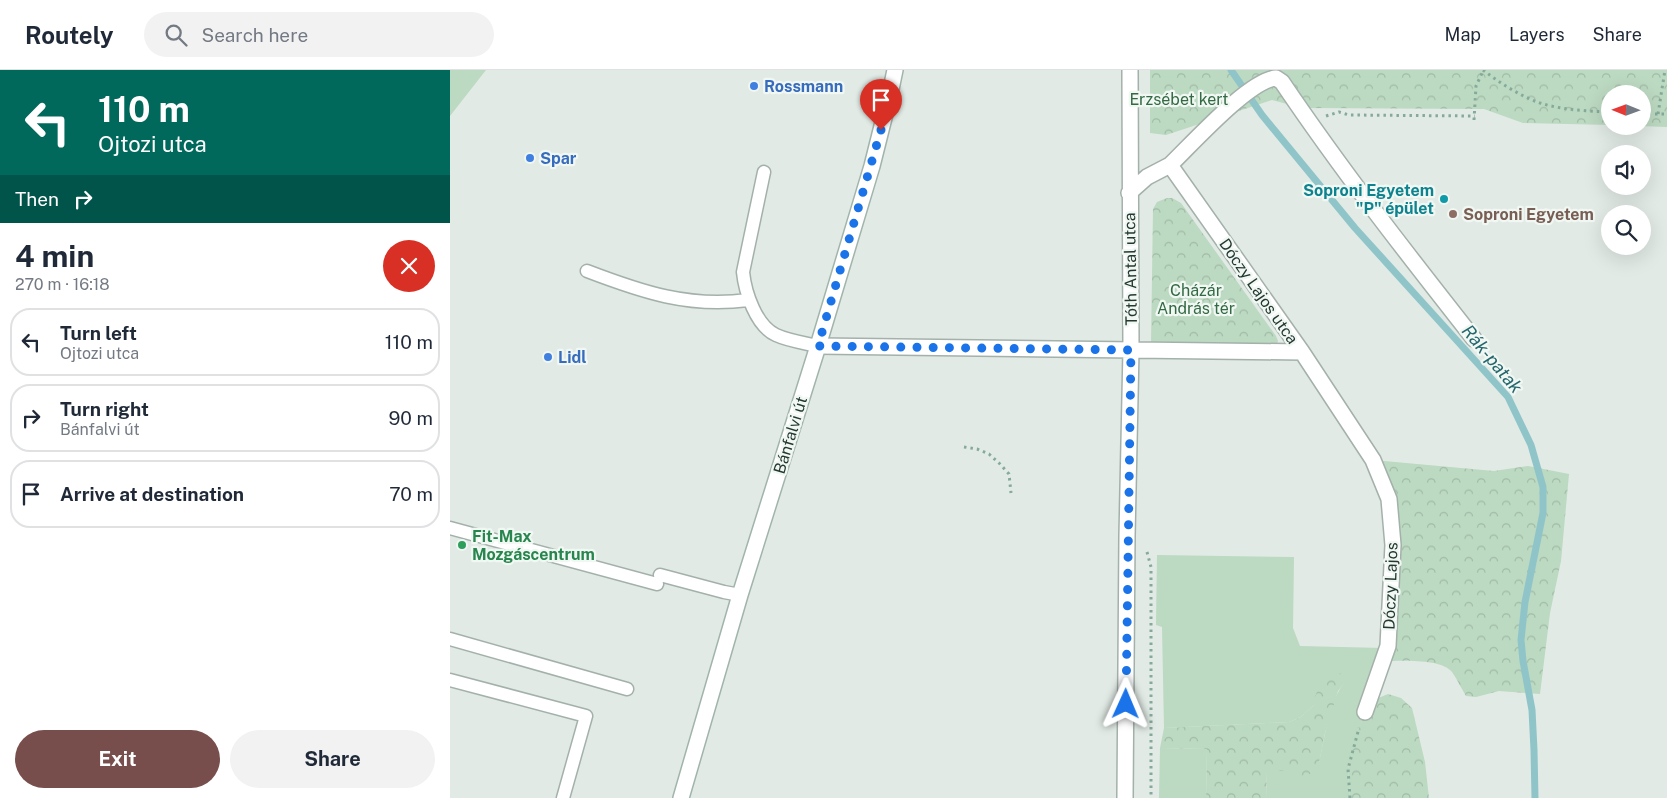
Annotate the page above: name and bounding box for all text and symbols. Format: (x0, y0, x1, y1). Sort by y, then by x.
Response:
search box (144, 12, 494, 57)
text: Routely (25, 21, 114, 49)
icon: search (162, 21, 190, 49)
text: Search here (202, 24, 308, 46)
text: Map (1445, 24, 1481, 45)
text: Layers (1509, 24, 1565, 45)
text: Share (1593, 24, 1642, 45)
place label: Rossmann (764, 77, 843, 96)
pin (860, 79, 902, 130)
marker: Rossmann (748, 80, 760, 92)
north arrow (1601, 85, 1651, 135)
map controls (1601, 85, 1651, 255)
icon: arrive (867, 86, 895, 114)
text: 110 m (98, 89, 190, 130)
icon: left (15, 90, 80, 155)
park label: Erzsébet kert (1129, 90, 1229, 109)
text: Ojtozi utca (98, 131, 207, 157)
button: sound (1601, 145, 1651, 195)
place label: Spar (540, 149, 577, 168)
marker: Spar (524, 152, 536, 164)
place label: Soproni Egyetem "P" épület (1303, 181, 1434, 218)
icon: right (69, 185, 97, 213)
text: Then (15, 188, 59, 210)
marker: Soproni Egyetem "P" épület (1438, 193, 1450, 205)
place label: Soproni Egyetem (1463, 205, 1594, 224)
button: search (1601, 205, 1651, 255)
marker: Soproni Egyetem (1447, 208, 1459, 220)
street label: Tóth Antal utca (1120, 212, 1141, 326)
street label: Dóczy Lajos utca (1215, 235, 1302, 348)
text: 4 min (15, 238, 94, 274)
button: close (383, 240, 435, 292)
text: 270 m · 16:18 (15, 275, 110, 294)
park label: Cházár András tér (1157, 281, 1235, 318)
water label: Rák-patak (1458, 320, 1527, 397)
text: Turn left (60, 322, 137, 344)
icon: left (17, 328, 45, 356)
text: 110 m (385, 331, 433, 353)
text: Ojtozi utca (60, 344, 139, 363)
place label: Lidl (558, 348, 587, 367)
marker: Lidl (542, 351, 554, 363)
street label: Bánfalvi út (770, 394, 811, 476)
text: Turn right (60, 398, 149, 420)
icon: right (17, 404, 45, 432)
text: 90 m (389, 407, 433, 429)
text: Bánfalvi út (60, 420, 140, 439)
icon: arrive (17, 480, 45, 508)
text: Arrive at destination (60, 483, 244, 505)
text: 70 m (389, 483, 433, 505)
place label: Fit-Max Mozgáscentrum (472, 527, 595, 564)
marker: Fit-Max Mozgáscentrum (456, 539, 468, 551)
street label: Dóczy Lajos (1379, 542, 1402, 630)
position arrow (1099, 677, 1151, 729)
button: Exit (15, 730, 220, 788)
button: Share (230, 730, 435, 788)

